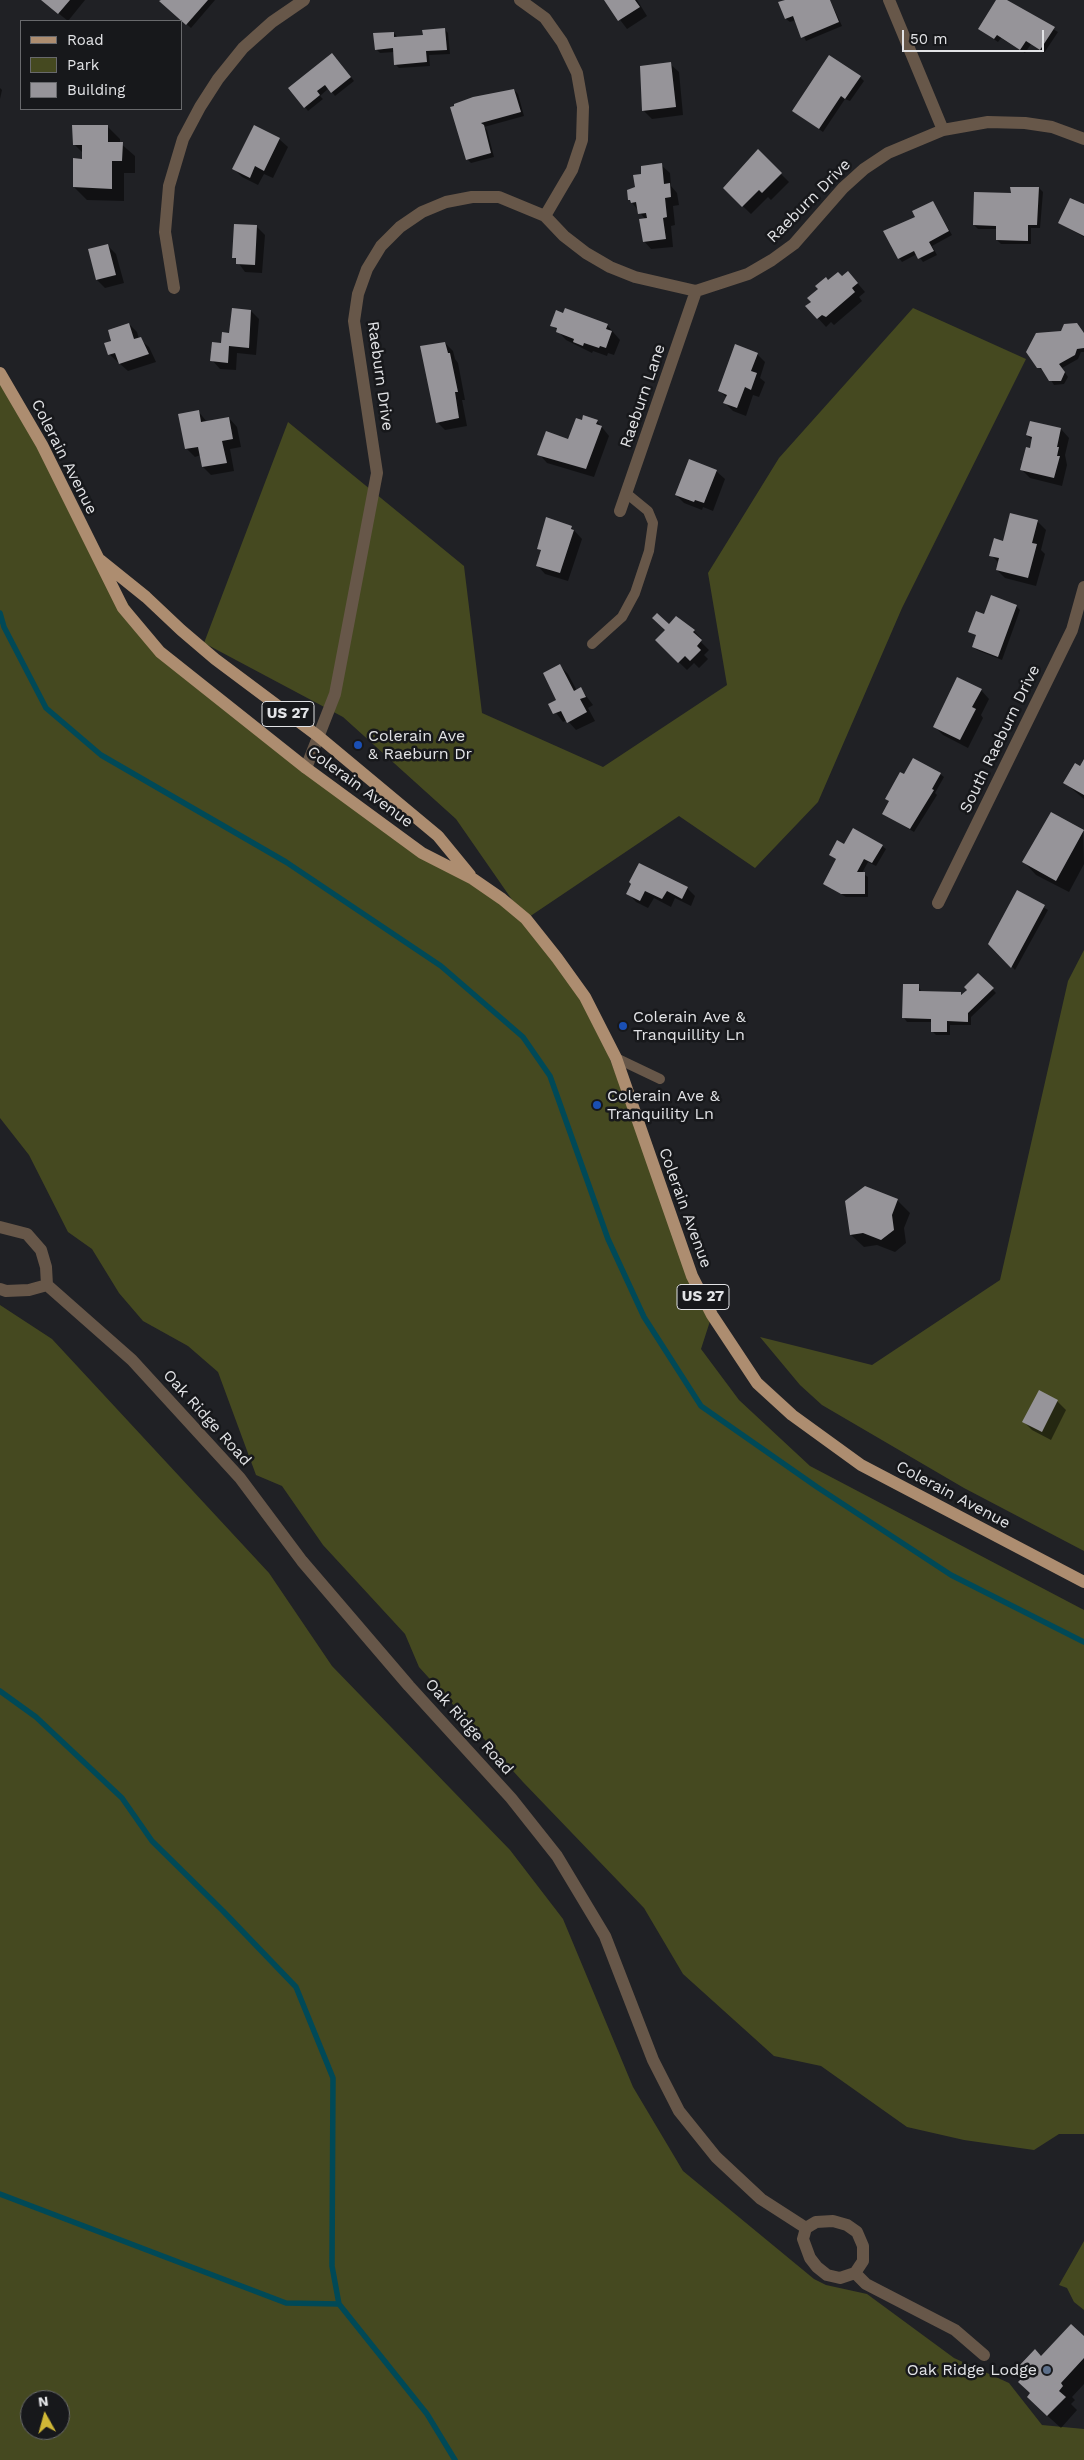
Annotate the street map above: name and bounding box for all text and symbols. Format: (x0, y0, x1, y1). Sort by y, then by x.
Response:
legend (20, 20, 182, 110)
scale bar (904, 20, 1046, 52)
text: 50 m (910, 30, 947, 48)
text: Road (67, 31, 104, 49)
text: Park (67, 56, 99, 74)
text: Building (67, 81, 125, 99)
street label: Raeburn Drive (763, 155, 855, 247)
street label: Raeburn Drive (363, 320, 397, 432)
street label: Raeburn Lane (616, 342, 670, 450)
street label: Colerain Avenue (27, 396, 101, 518)
street label: South Raeburn Drive (956, 662, 1044, 816)
road number: US 27 (262, 702, 314, 726)
place label: Colerain Ave & Raeburn Dr (368, 726, 472, 764)
marker: Colerain Ave & Raeburn Dr (352, 739, 364, 751)
street label: Colerain Avenue (303, 742, 417, 832)
place label: Colerain Ave & Tranquillity Ln (633, 1007, 746, 1045)
marker: Colerain Ave & Tranquillity Ln (617, 1020, 629, 1032)
place label: Colerain Ave & Tranquility Ln (607, 1086, 720, 1124)
marker: Colerain Ave & Tranquility Ln (591, 1099, 603, 1111)
street label: Colerain Avenue (654, 1145, 716, 1271)
road number: US 27 (677, 1284, 729, 1310)
street label: Oak Ridge Road (159, 1366, 255, 1470)
street label: Colerain Avenue (893, 1457, 1013, 1533)
street label: Oak Ridge Road (421, 1675, 517, 1779)
place label: Oak Ridge Lodge (907, 2360, 1037, 2380)
marker: Oak Ridge Lodge (1041, 2364, 1053, 2376)
north arrow (20, 2390, 70, 2440)
text: N (37, 2393, 49, 2410)

